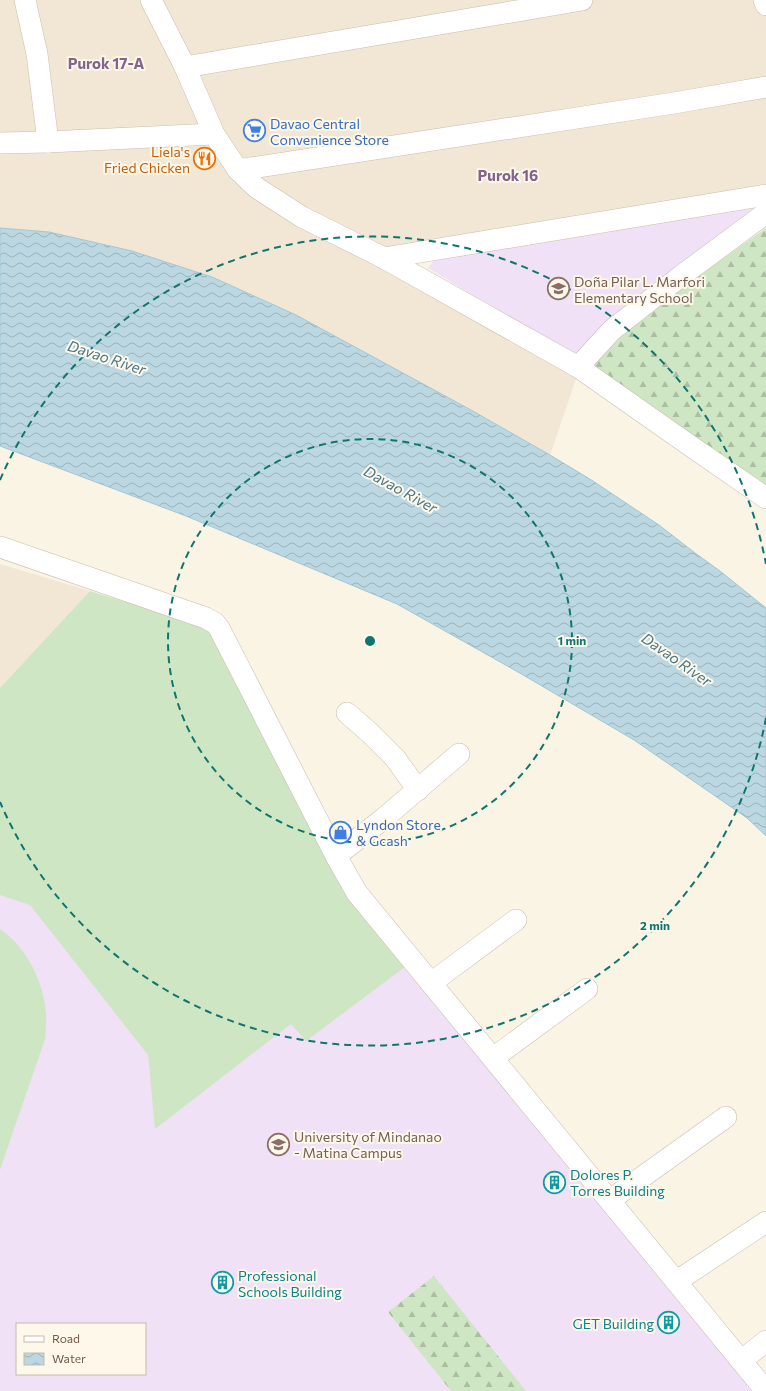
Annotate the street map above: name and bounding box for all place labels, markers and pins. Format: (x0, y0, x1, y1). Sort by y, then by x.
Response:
place label: Davao Central Convenience Store (270, 115, 389, 148)
supermarket icon: Davao Central Convenience Store (241, 118, 267, 144)
place label: Liela's Fried Chicken (104, 143, 190, 176)
restaurant icon: Liela's Fried Chicken (192, 146, 218, 172)
place label: Doña Pilar L. Marfori Elementary School (574, 273, 705, 306)
school or university icon: Doña Pilar L. Marfori Elementary School (546, 276, 572, 302)
centre of rings (363, 634, 377, 648)
place label: Lyndon Store & Gcash (356, 816, 441, 849)
shop icon: Lyndon Store & Gcash (327, 819, 353, 845)
place label: University of Mindanao - Matina Campus (294, 1128, 442, 1161)
school or university icon: University of Mindanao - Matina Campus (265, 1131, 291, 1157)
place label: Dolores P. Torres Building (570, 1166, 665, 1199)
building icon: Dolores P. Torres Building (541, 1169, 567, 1195)
place label: Professional Schools Building (238, 1267, 342, 1300)
building icon: Professional Schools Building (209, 1270, 235, 1296)
building icon: GET Building (656, 1310, 682, 1336)
place label: GET Building (572, 1315, 654, 1332)

